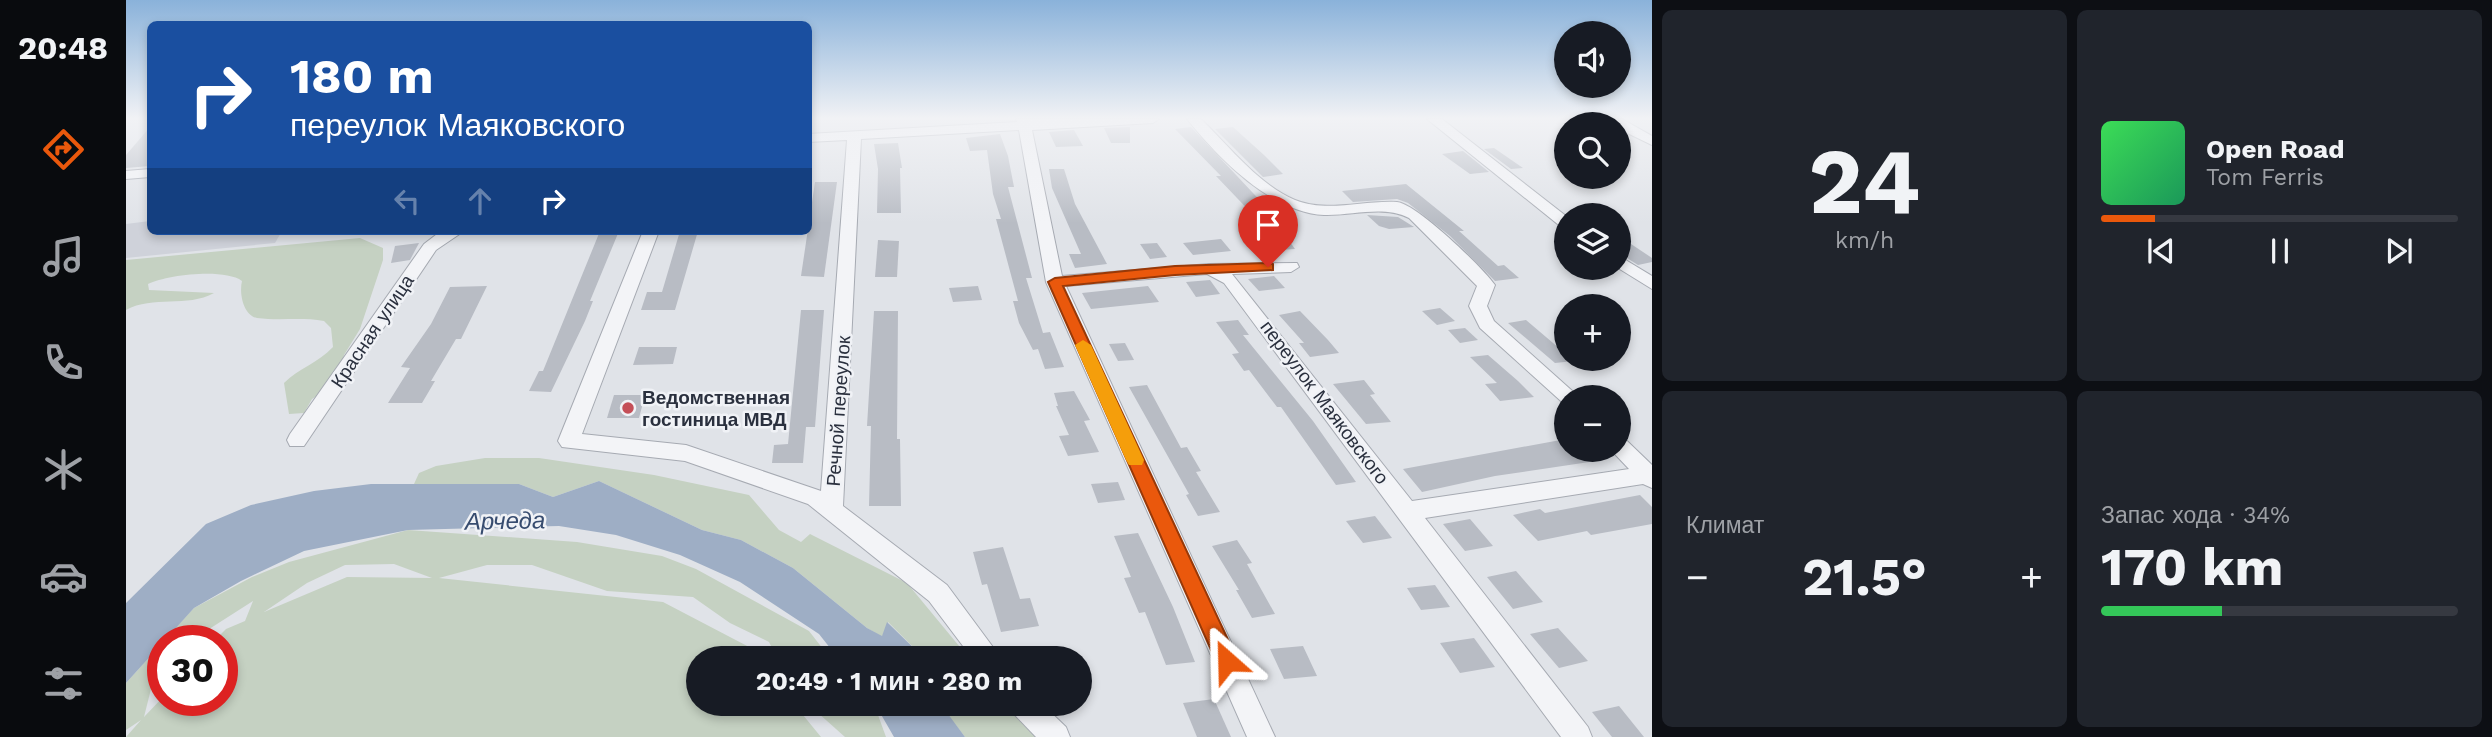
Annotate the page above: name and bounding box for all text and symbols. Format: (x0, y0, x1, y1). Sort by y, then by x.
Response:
map controls (1554, 21, 1631, 462)
button: sound (1554, 21, 1631, 98)
text: 20:48 (18, 29, 108, 67)
text: 180 m (290, 47, 434, 105)
icon: right (175, 49, 266, 140)
text: переулок Маяковского (290, 106, 625, 144)
button: search (1554, 112, 1631, 189)
icon: directions (39, 125, 88, 174)
text: 24 (1809, 128, 1920, 235)
text: Open Road (2206, 134, 2344, 164)
text: Tom Ferris (2206, 164, 2324, 191)
icon: left (388, 182, 426, 220)
icon: ahead (461, 182, 499, 220)
icon: right (534, 182, 572, 220)
pin (1238, 195, 1298, 267)
button: layers (1554, 203, 1631, 280)
icon: arrive (1249, 206, 1287, 244)
text: km/h (1835, 227, 1894, 254)
icon: music (39, 232, 88, 281)
icon: previous (2142, 232, 2180, 270)
icon: pause (2261, 232, 2299, 270)
icon: next (2380, 232, 2418, 270)
street label: Красная улица (326, 270, 419, 392)
button: + (1554, 294, 1631, 371)
street label: переулок Маяковского (1256, 316, 1394, 489)
street label: Речной переулок (822, 334, 855, 487)
icon: phone (39, 338, 88, 387)
button: − (1554, 385, 1631, 462)
place label: Ведомственная гостиница МВД (642, 386, 790, 431)
marker: Ведомственная гостиница МВД (620, 400, 636, 416)
icon: climate (39, 445, 88, 494)
text: Запас хода · 34% (2101, 502, 2290, 529)
water label: Арчеда (463, 506, 545, 536)
text: Климат (1686, 512, 1764, 539)
text: 170 km (2101, 537, 2283, 598)
text: 21.5° (1802, 547, 1927, 608)
icon: car (39, 552, 88, 601)
text: − (1686, 555, 1709, 599)
text: + (2020, 555, 2043, 599)
position arrow (1190, 624, 1264, 698)
speed limit sign: 30 (147, 625, 238, 716)
icon: filters (39, 659, 88, 708)
text: 20:49 · 1 мин · 280 m (756, 666, 1022, 696)

